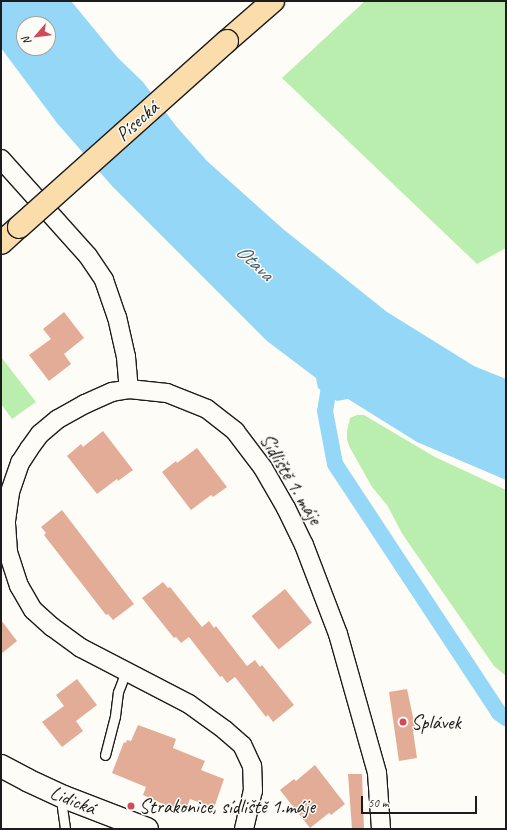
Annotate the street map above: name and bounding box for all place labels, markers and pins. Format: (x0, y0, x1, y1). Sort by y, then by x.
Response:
place label: Splávek (411, 710, 461, 734)
marker: Splávek (398, 717, 408, 727)
place label: Strakonice, sídliště 1.máje (139, 794, 315, 818)
marker: Strakonice, sídliště 1.máje (126, 801, 136, 811)

